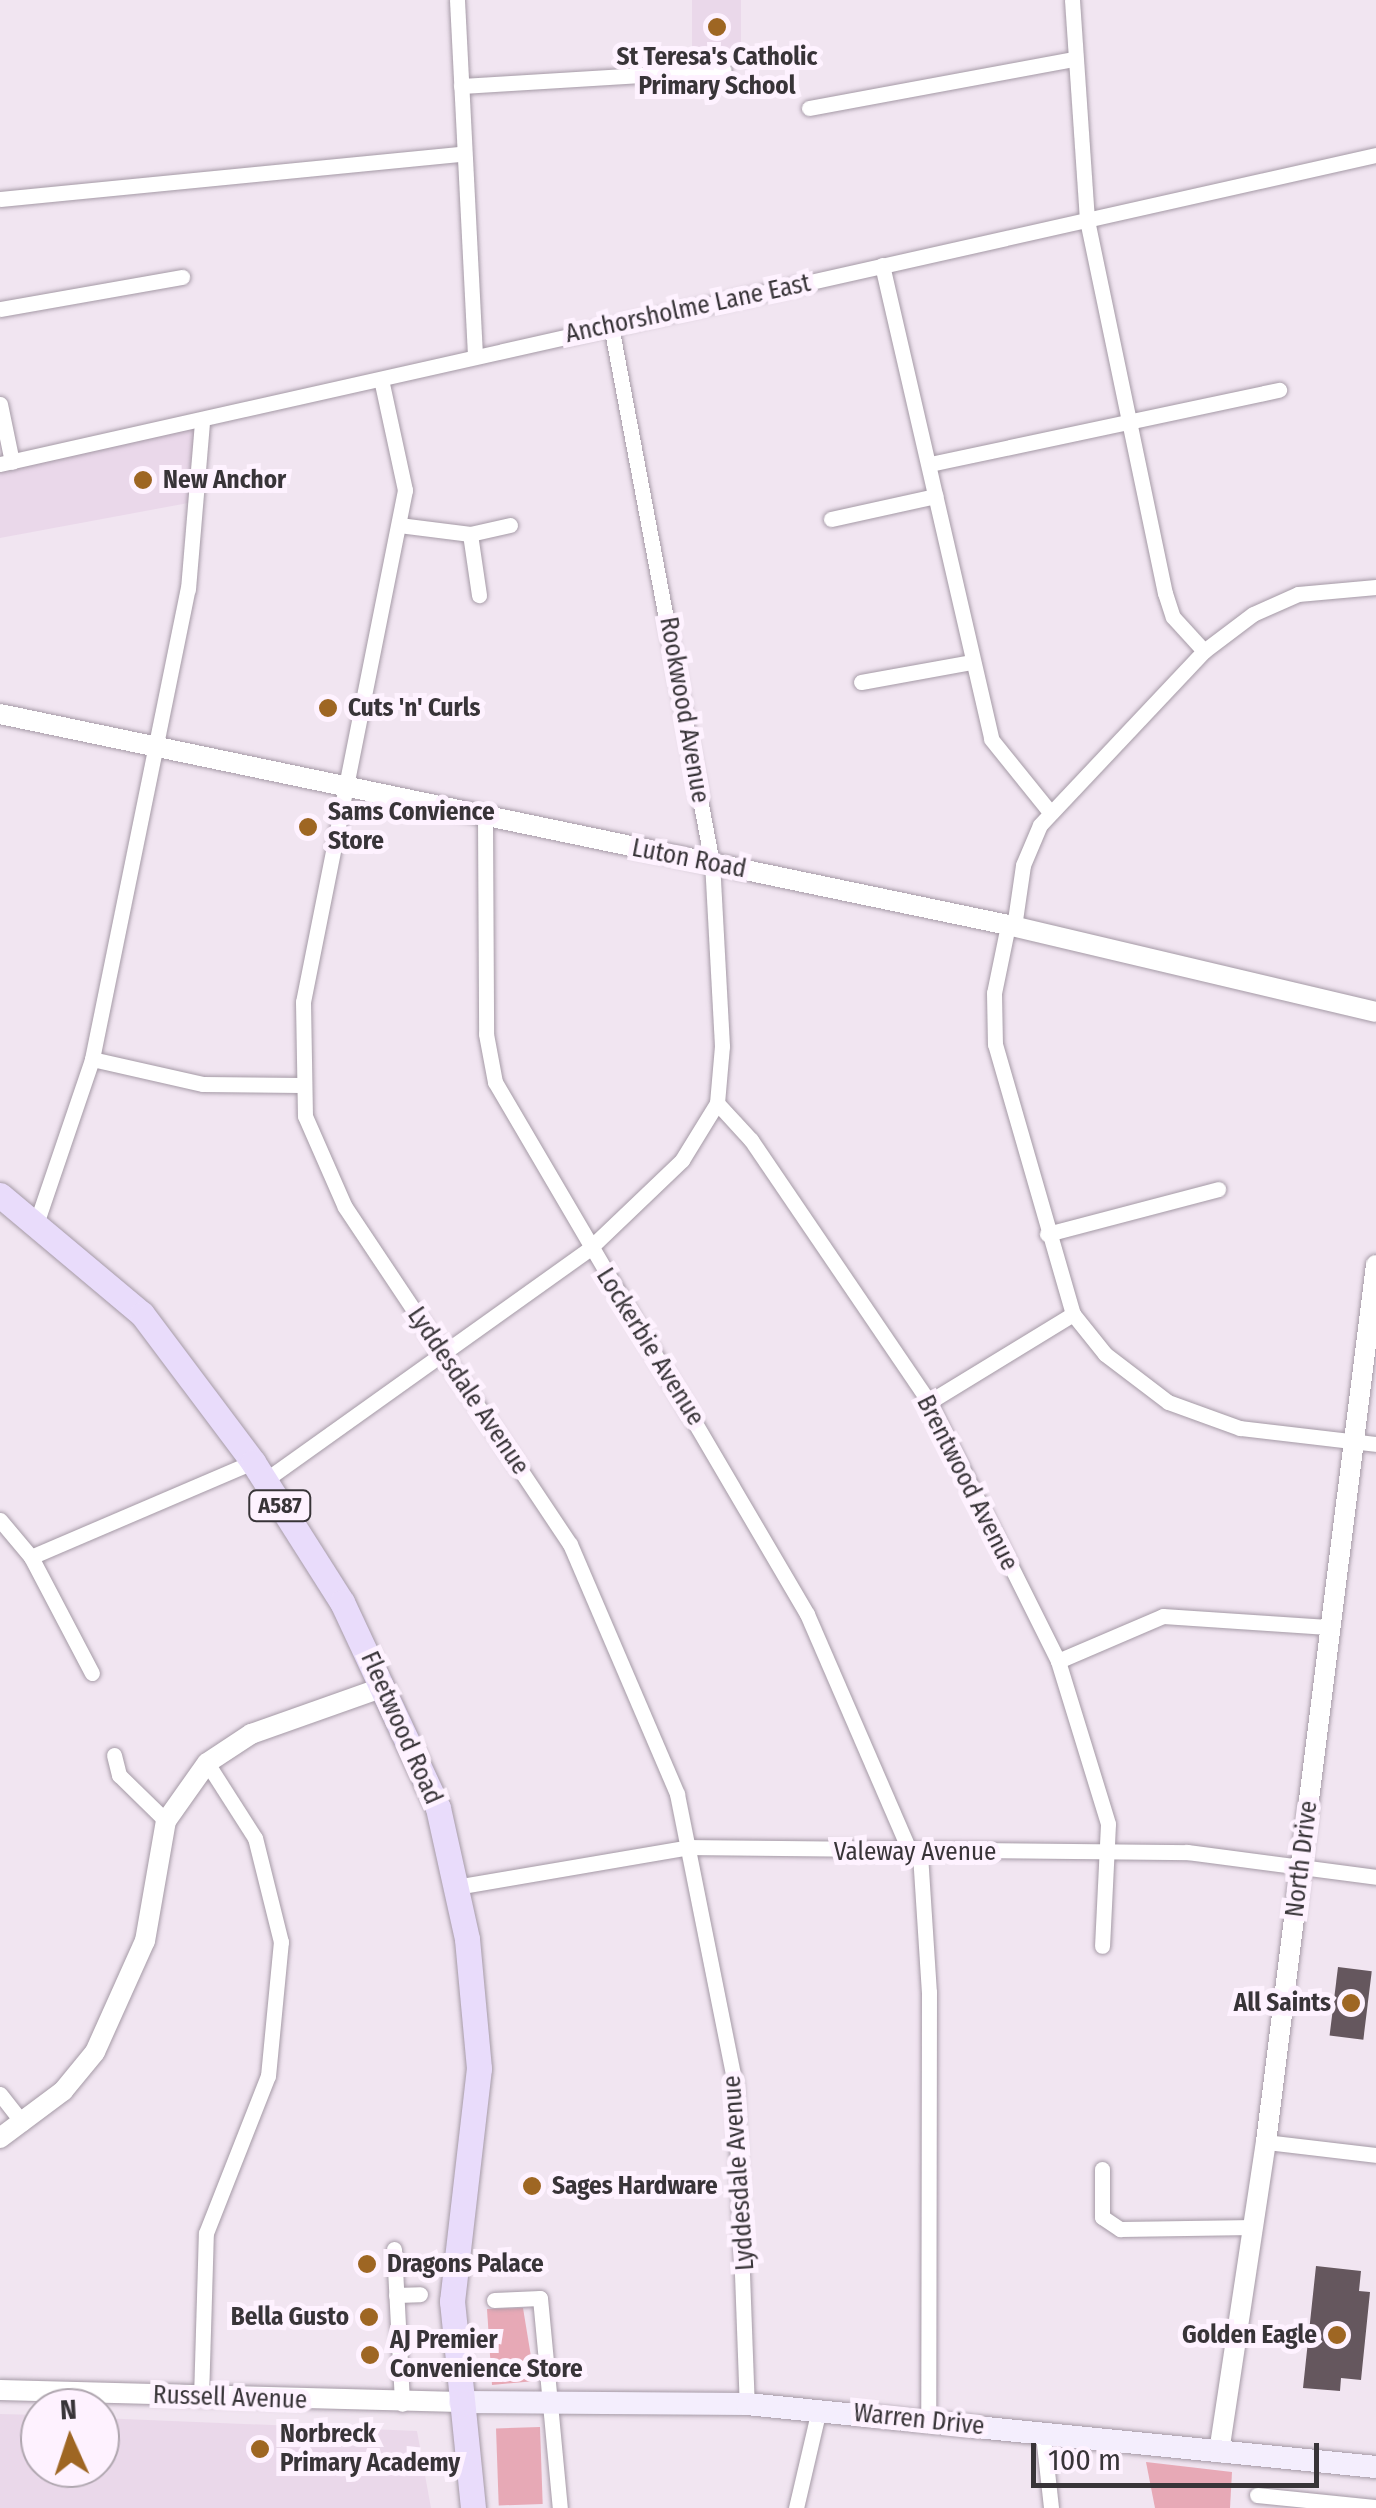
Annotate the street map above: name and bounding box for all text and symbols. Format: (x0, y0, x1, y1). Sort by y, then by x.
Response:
marker: St Teresa's Catholic Primary School (706, 16, 728, 38)
place label: St Teresa's Catholic Primary School (617, 43, 817, 102)
street label: Anchorsholme Lane East (563, 268, 813, 350)
place label: New Anchor (163, 465, 286, 495)
marker: New Anchor (132, 469, 154, 491)
street label: Rookwood Avenue (653, 615, 715, 805)
place label: Cuts 'n' Curls (348, 693, 480, 723)
marker: Cuts 'n' Curls (317, 697, 339, 719)
place label: Sams Convience Store (328, 798, 495, 857)
marker: Sams Convience Store (297, 816, 319, 838)
street label: Luton Road (629, 833, 749, 885)
street label: Lockerbie Avenue (590, 1263, 710, 1431)
street label: Lyddesdale Avenue (401, 1302, 535, 1480)
street label: Brentwood Avenue (910, 1390, 1024, 1576)
road number: A587 (248, 1489, 312, 1523)
street label: Fleetwood Road (354, 1647, 448, 1809)
street label: North Drive (1280, 1799, 1324, 1919)
street label: Valeway Avenue (834, 1837, 996, 1867)
place label: All Saints (1234, 1988, 1331, 2018)
marker: All Saints (1340, 1992, 1362, 2014)
street label: Lyddesdale Avenue (717, 2074, 761, 2272)
place label: Sages Hardware (552, 2171, 718, 2201)
marker: Sages Hardware (521, 2175, 543, 2197)
place label: Dragons Palace (387, 2249, 544, 2279)
marker: Dragons Palace (356, 2253, 378, 2275)
place label: Bella Gusto (231, 2302, 349, 2332)
marker: Bella Gusto (358, 2306, 380, 2328)
place label: Golden Eagle (1182, 2320, 1317, 2350)
marker: Golden Eagle (1326, 2324, 1348, 2346)
place label: AJ Premier Convenience Store (390, 2326, 583, 2385)
marker: AJ Premier Convenience Store (359, 2344, 381, 2366)
street label: Russell Avenue (152, 2380, 308, 2416)
north arrow (20, 2388, 120, 2488)
text: N (59, 2393, 78, 2426)
street label: Warren Drive (852, 2398, 986, 2442)
place label: Norbreck Primary Academy (280, 2420, 460, 2479)
scale bar (1036, 2423, 1324, 2485)
marker: Norbreck Primary Academy (249, 2438, 271, 2460)
text: 100 m (1048, 2442, 1121, 2478)

